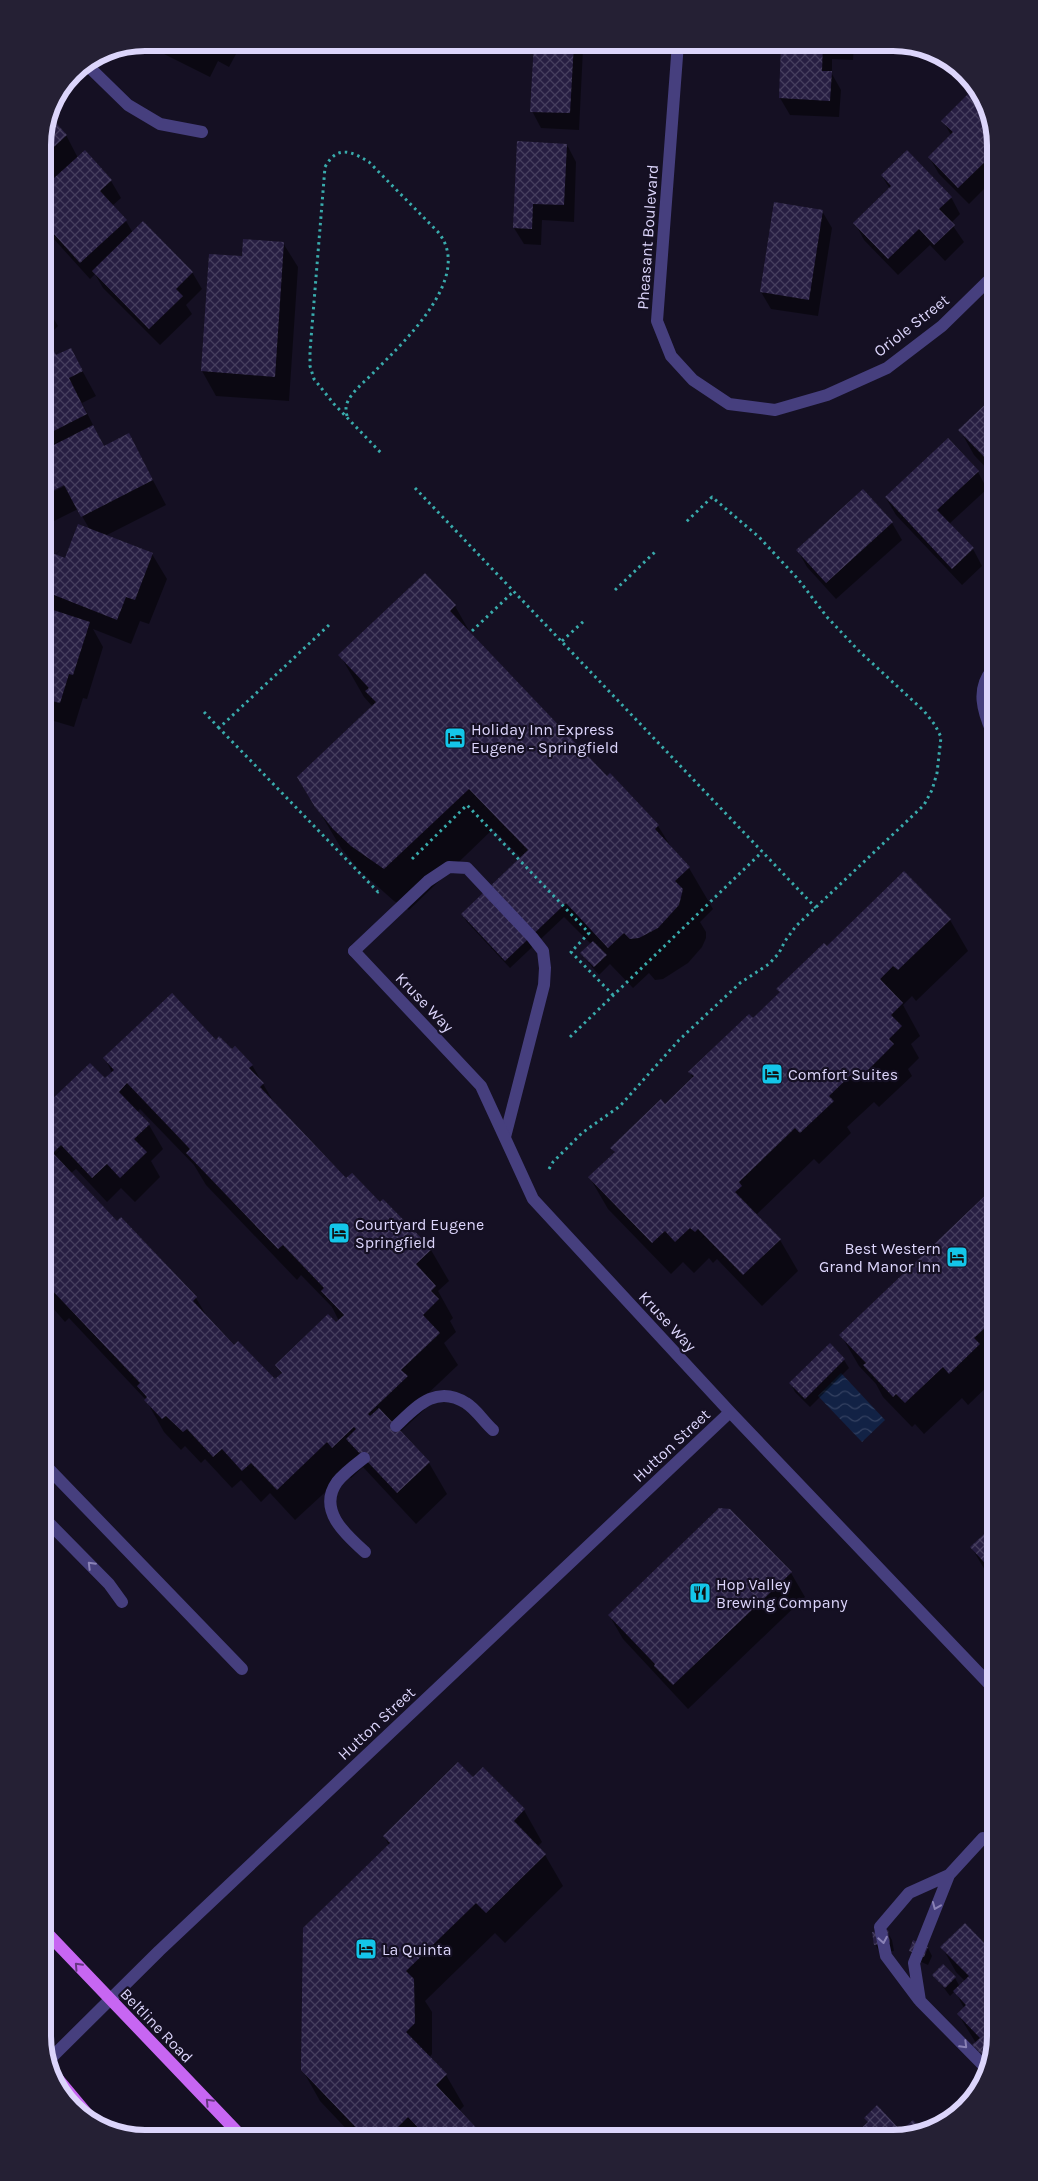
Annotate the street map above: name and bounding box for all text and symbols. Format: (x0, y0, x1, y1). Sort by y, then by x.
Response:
street label: Pheasant Boulevard (633, 164, 662, 310)
street label: Oriole Street (870, 290, 953, 361)
place label: Holiday Inn Express Eugene - Springfield (471, 720, 619, 757)
hotel icon: Holiday Inn Express Eugene - Springfield (443, 726, 467, 750)
street label: Kruse Way (392, 969, 458, 1037)
hotel icon: Comfort Suites (760, 1062, 784, 1086)
place label: Comfort Suites (788, 1065, 898, 1084)
place label: Courtyard Eugene Springfield (355, 1215, 484, 1252)
hotel icon: Courtyard Eugene Springfield (327, 1221, 351, 1245)
place label: Best Western Grand Manor Inn (819, 1239, 941, 1276)
hotel icon: Best Western Grand Manor Inn (945, 1245, 969, 1269)
street label: Kruse Way (635, 1287, 701, 1356)
street label: Hutton Street (629, 1405, 714, 1486)
one-way arrow (88, 1562, 97, 1571)
place label: Hop Valley Brewing Company (716, 1575, 848, 1612)
restaurant icon: Hop Valley Brewing Company (688, 1581, 712, 1605)
street label: Hutton Street (334, 1683, 419, 1764)
one-way arrow (932, 1901, 943, 1910)
one-way arrow (877, 1936, 887, 1944)
hotel icon: La Quinta (354, 1937, 378, 1961)
place label: La Quinta (382, 1940, 451, 1959)
one-way arrow (75, 1963, 84, 1972)
street label: Beltline Road (116, 1984, 197, 2067)
one-way arrow (958, 2040, 967, 2049)
one-way arrow (206, 2099, 215, 2108)

